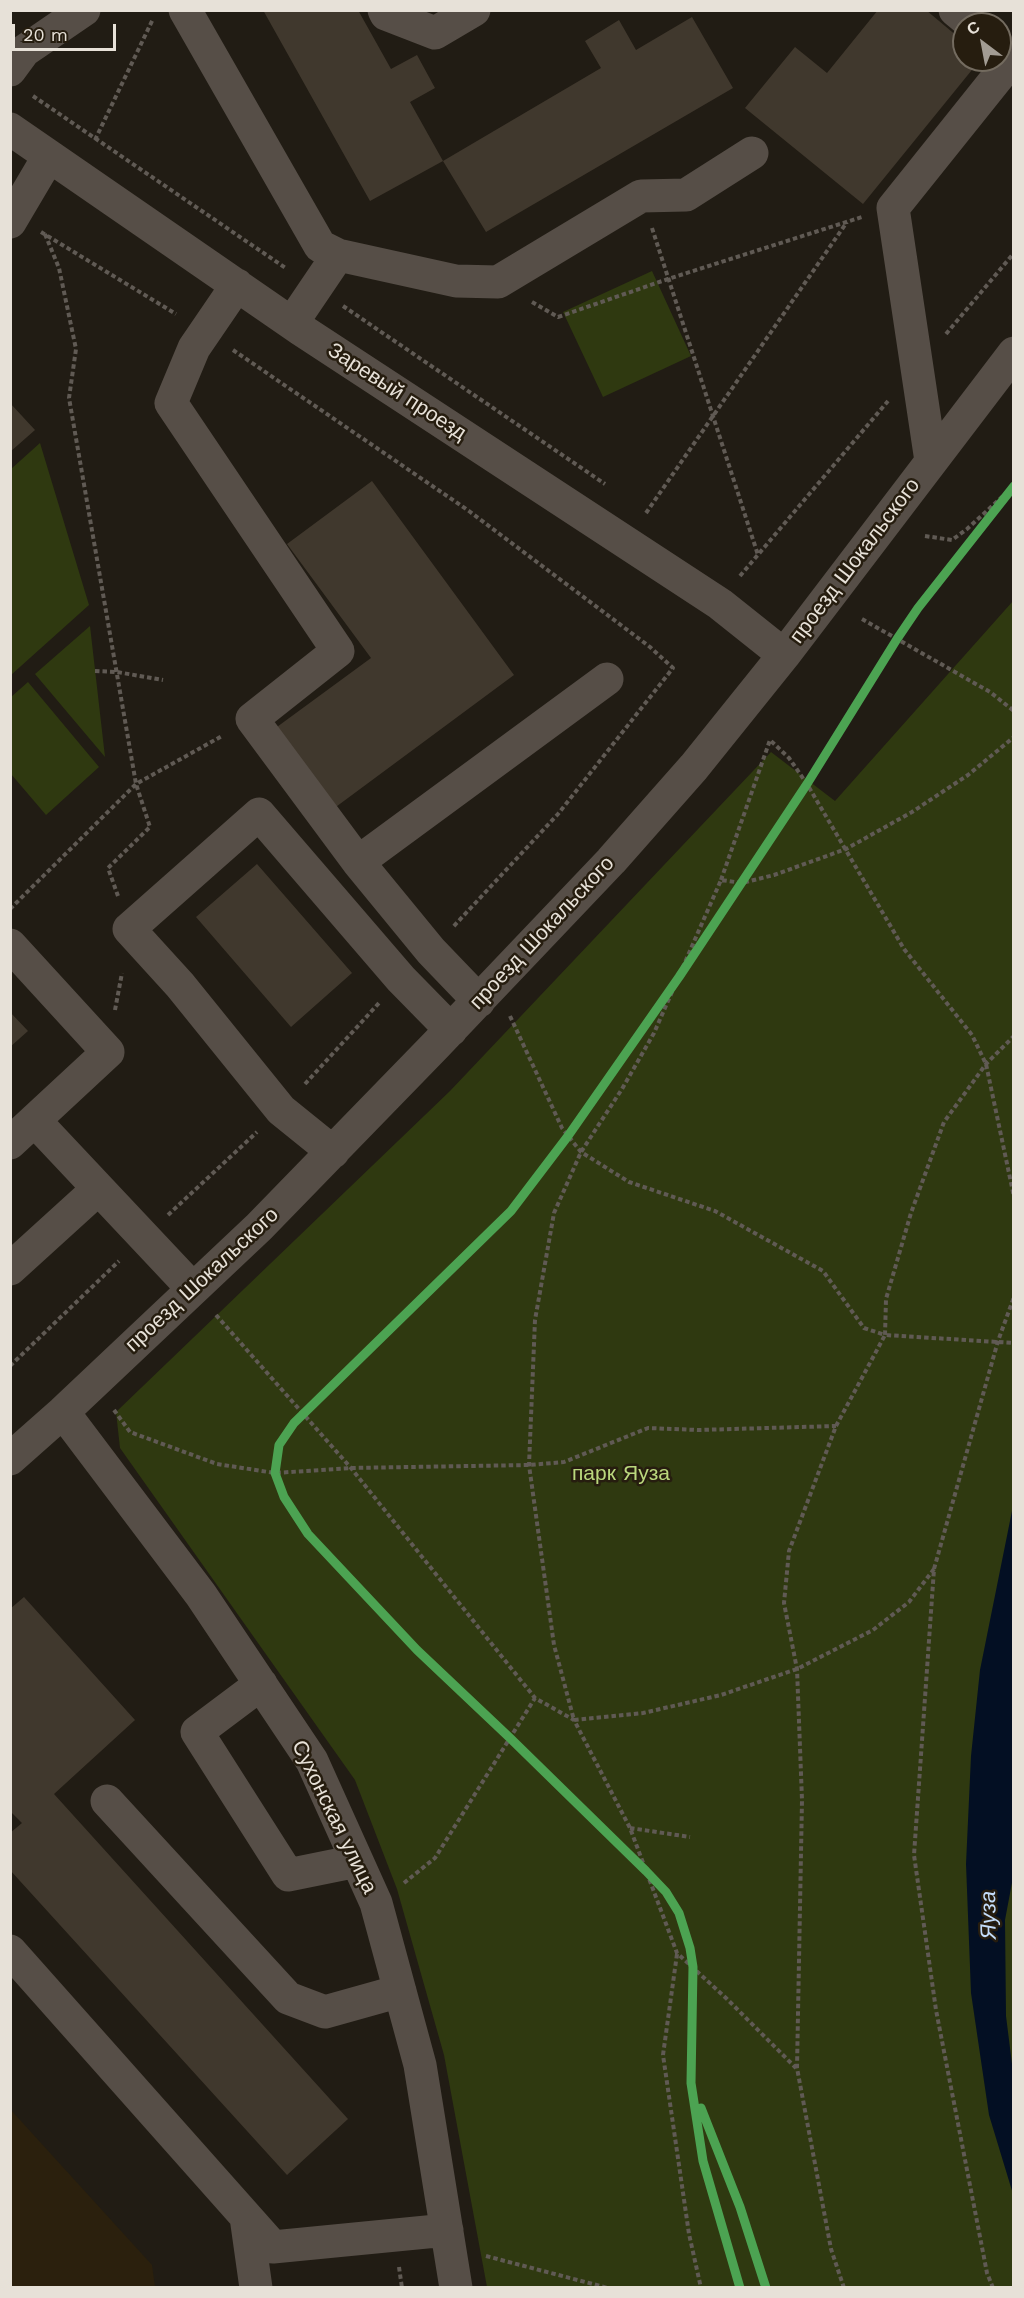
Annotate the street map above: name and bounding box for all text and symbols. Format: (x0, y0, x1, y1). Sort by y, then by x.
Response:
scale bar (15, 12, 118, 50)
north arrow (952, 12, 1012, 72)
text: С (963, 17, 983, 39)
text: 20 m (23, 24, 68, 45)
street label: Заревый проезд (323, 338, 471, 446)
street label: проезд Шокальского (785, 473, 925, 649)
street label: проезд Шокальского (464, 851, 620, 1015)
street label: проезд Шокальского (120, 1202, 284, 1358)
park label: парк Яуза (572, 1461, 670, 1487)
street label: Сухонская улица (286, 1736, 382, 1898)
water label: Яуза (975, 1891, 1003, 1939)

